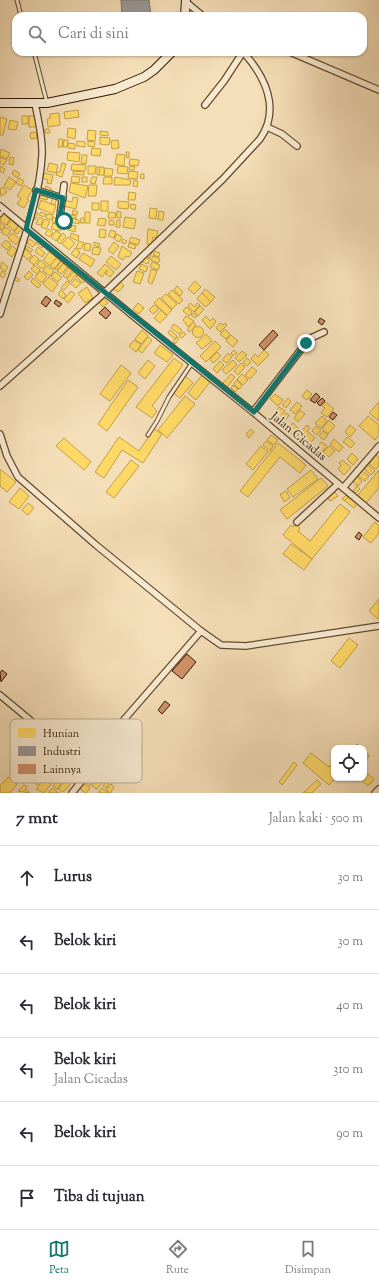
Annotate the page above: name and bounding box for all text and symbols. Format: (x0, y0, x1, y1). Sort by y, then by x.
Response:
search box (12, 12, 367, 56)
icon: search (26, 23, 48, 45)
text: Cari di sini (58, 24, 129, 45)
route start (55, 212, 73, 230)
route end (297, 334, 315, 352)
street label: Jalan Cicadas (266, 407, 330, 466)
legend (10, 719, 142, 783)
text: Hunian (43, 726, 80, 742)
text: Industri (43, 744, 81, 760)
map controls (331, 745, 367, 781)
button: locate (331, 745, 367, 781)
text: Lainnya (43, 762, 81, 778)
text: 7 mnt (16, 807, 58, 831)
text: Jalan kaki · 500 m (269, 810, 363, 828)
icon: ahead (16, 867, 38, 889)
text: Lurus (54, 867, 92, 888)
text: 30 m (337, 869, 363, 887)
icon: left (16, 931, 38, 953)
text: Belok kiri (54, 931, 116, 952)
text: 30 m (337, 933, 363, 951)
icon: left (16, 995, 38, 1017)
text: Belok kiri (54, 995, 116, 1016)
text: 40 m (336, 997, 363, 1015)
text: Belok kiri (54, 1050, 116, 1071)
icon: left (16, 1059, 38, 1081)
text: 310 m (333, 1061, 363, 1079)
text: Jalan Cicadas (54, 1071, 128, 1089)
icon: left (16, 1123, 38, 1145)
text: Belok kiri (54, 1123, 116, 1144)
text: 90 m (336, 1125, 363, 1143)
icon: arrive (16, 1187, 38, 1209)
text: Tiba di tujuan (54, 1187, 145, 1208)
tab: Peta (48, 1238, 70, 1278)
tab: Rute (166, 1238, 189, 1278)
tab: Disimpan (285, 1238, 331, 1278)

